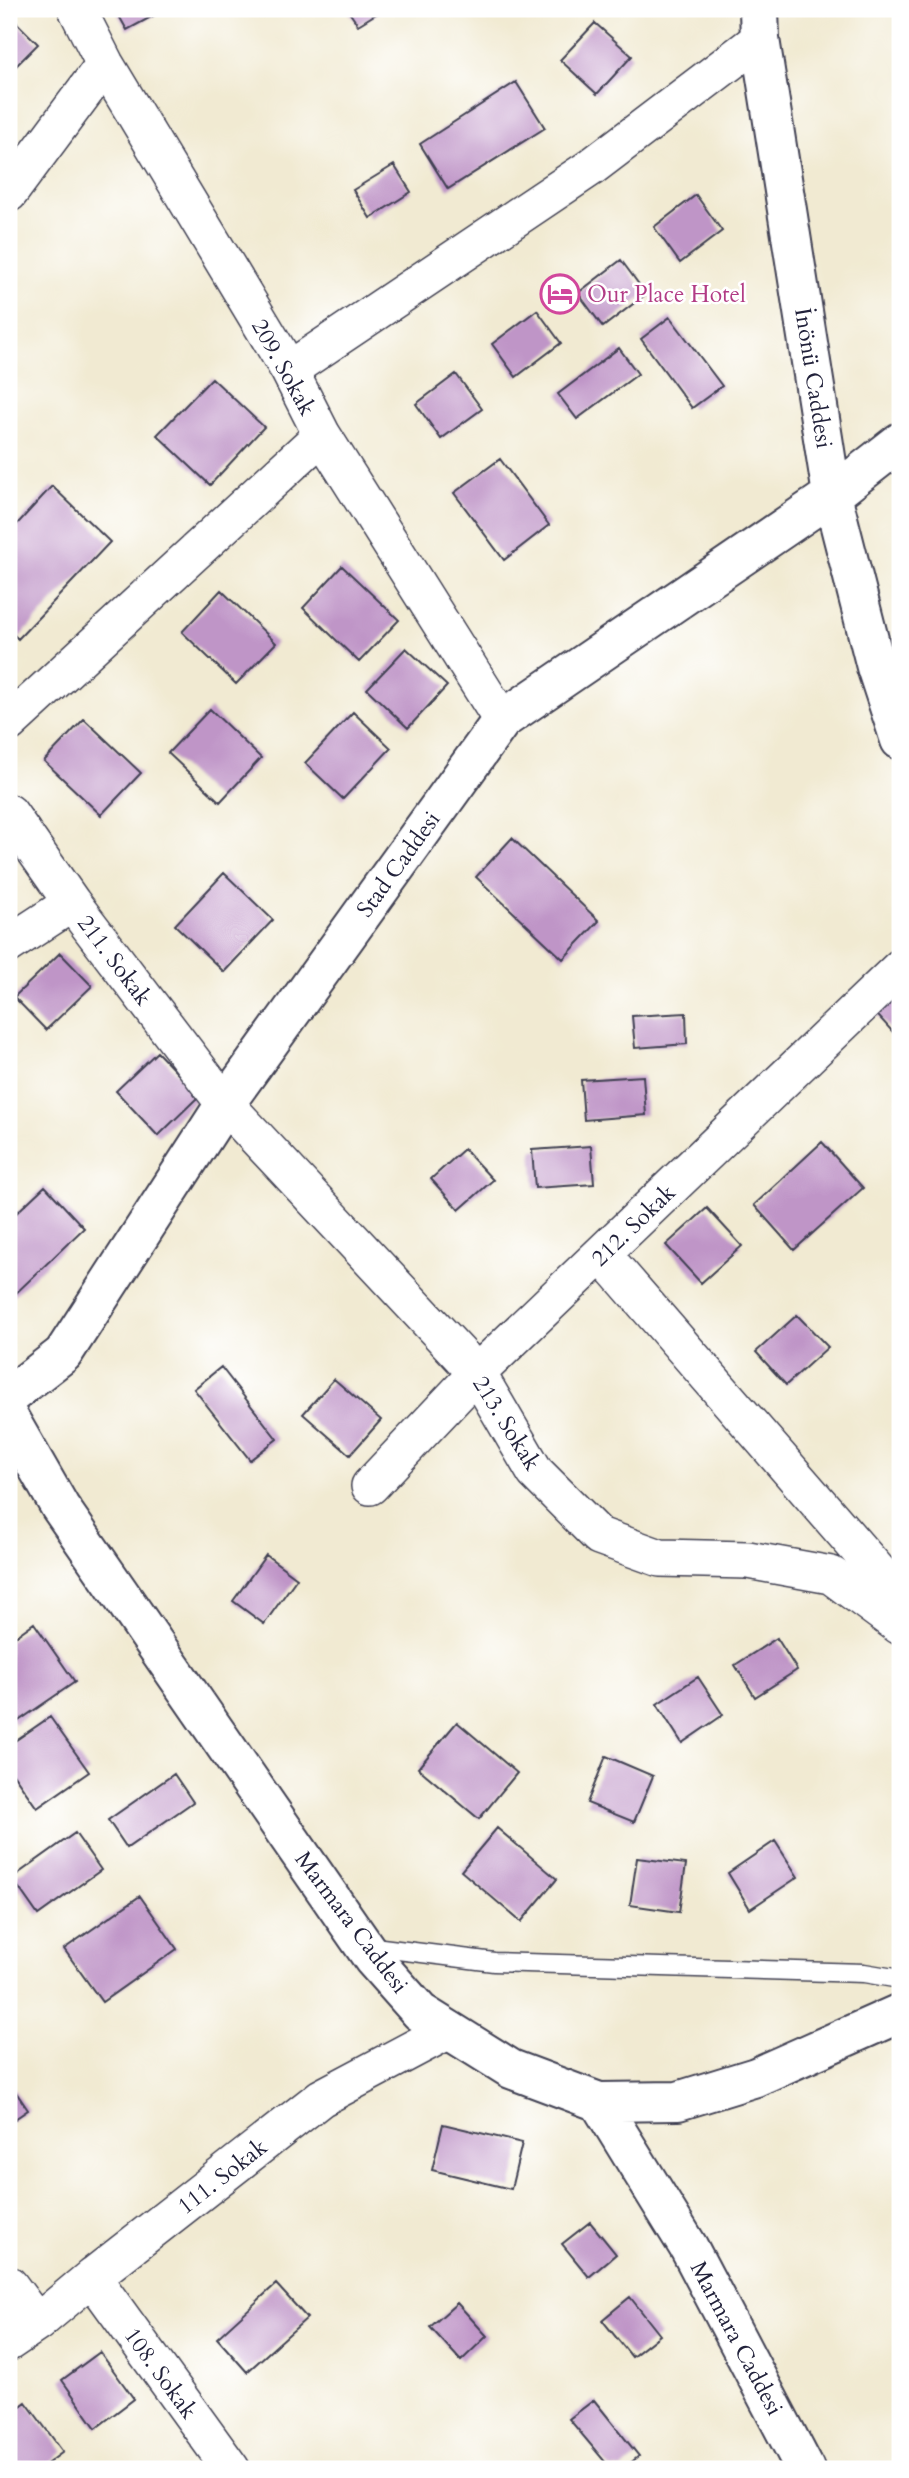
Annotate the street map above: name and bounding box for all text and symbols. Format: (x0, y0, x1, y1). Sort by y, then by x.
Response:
hotel icon: Our Place Hotel (539, 273, 581, 315)
place label: Our Place Hotel (587, 279, 746, 310)
street label: İnönü Caddesi (787, 306, 840, 451)
street label: 209. Sokak (244, 313, 323, 422)
street label: Stad Caddesi (349, 805, 447, 923)
street label: 211. Sokak (70, 909, 159, 1012)
street label: 212. Sokak (585, 1177, 683, 1273)
street label: 213. Sokak (465, 1370, 548, 1477)
street label: Marmara Caddesi (288, 1845, 415, 2000)
street label: 111. Sokak (171, 2131, 274, 2221)
street label: Marmara Caddesi (683, 2256, 790, 2421)
street label: 108. Sokak (117, 2321, 205, 2426)

